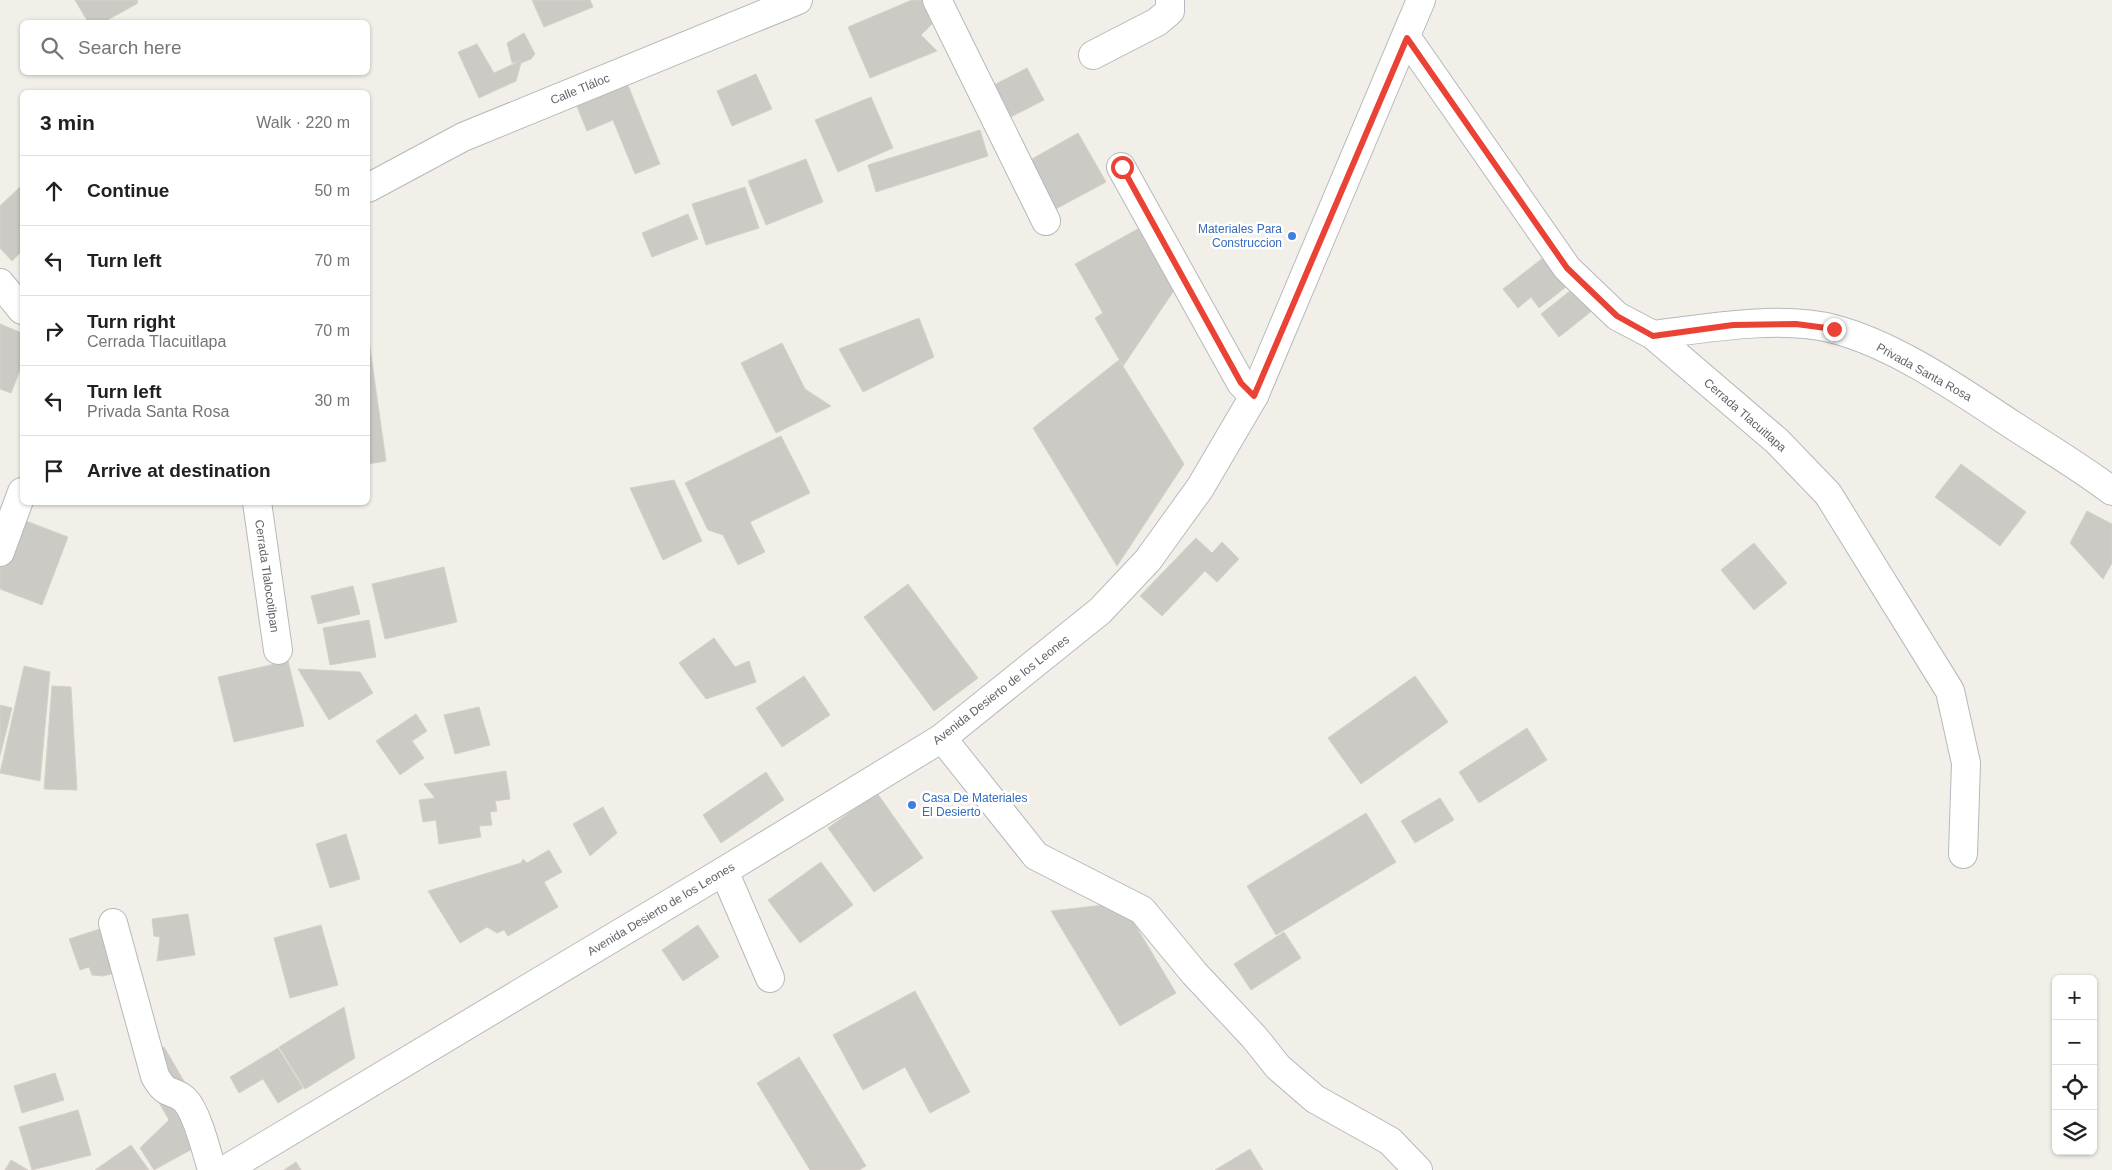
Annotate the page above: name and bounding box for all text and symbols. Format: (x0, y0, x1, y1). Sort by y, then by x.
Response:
search box (20, 20, 370, 75)
icon: search (38, 34, 66, 62)
text: Search here (78, 37, 182, 58)
street label: Calle Tláloc (548, 71, 612, 107)
text: 3 min (40, 111, 95, 134)
text: Walk · 220 m (256, 114, 350, 131)
route start (1111, 156, 1134, 179)
icon: ahead (40, 177, 68, 205)
text: Continue (87, 180, 169, 201)
text: 50 m (314, 182, 350, 199)
place label: Materiales Para Construccion (1198, 222, 1282, 250)
marker: Materiales Para Construccion (1286, 230, 1298, 242)
icon: left (40, 247, 68, 275)
text: Turn left (87, 250, 162, 271)
text: 70 m (314, 252, 350, 269)
text: Turn right (87, 311, 175, 332)
icon: right (40, 317, 68, 345)
route end (1823, 318, 1846, 341)
text: 70 m (314, 322, 350, 339)
text: Cerrada Tlacuitlapa (87, 333, 226, 350)
street label: Privada Santa Rosa (1874, 340, 1974, 404)
street label: Cerrada Tlacuitlapa (1701, 375, 1789, 455)
text: Turn left (87, 381, 162, 402)
icon: left (40, 387, 68, 415)
text: 30 m (314, 392, 350, 409)
text: Privada Santa Rosa (87, 403, 229, 420)
icon: arrive (40, 457, 68, 485)
text: Arrive at destination (87, 460, 271, 481)
street label: Cerrada Tlalocotilpan (252, 519, 282, 633)
street label: Avenida Desierto de los Leones (930, 632, 1072, 748)
place label: Casa De Materiales El Desierto (922, 791, 1027, 819)
marker: Casa De Materiales El Desierto (906, 799, 918, 811)
street label: Avenida Desierto de los Leones (585, 859, 737, 959)
map controls (2052, 975, 2097, 1155)
button: + (2052, 975, 2097, 1020)
button: − (2052, 1020, 2097, 1065)
button: locate (2052, 1065, 2097, 1110)
button: layers (2052, 1110, 2097, 1155)

